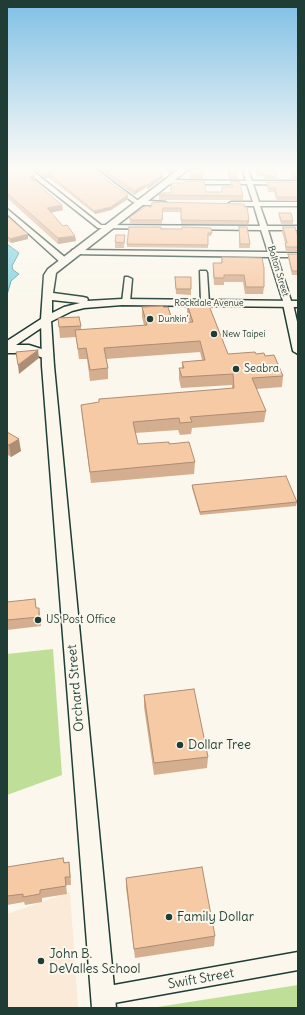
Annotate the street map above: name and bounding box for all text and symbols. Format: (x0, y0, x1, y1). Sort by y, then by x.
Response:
street label: Bolton Street (265, 244, 291, 298)
street label: Rockdale Avenue (174, 298, 244, 308)
marker: Dunkin' (145, 314, 155, 324)
place label: Dunkin' (158, 314, 188, 324)
marker: New Taipei (209, 329, 219, 339)
place label: New Taipei (222, 329, 265, 339)
place label: Seabra (244, 362, 279, 376)
marker: Seabra (231, 364, 241, 374)
place label: US Post Office (46, 613, 116, 627)
marker: US Post Office (33, 615, 43, 625)
street label: Orchard Street (64, 644, 88, 732)
place label: Dollar Tree (188, 737, 251, 753)
marker: Dollar Tree (175, 740, 185, 750)
place label: Family Dollar (177, 909, 254, 925)
marker: Family Dollar (164, 912, 174, 922)
place label: John B. DeValles School (49, 946, 140, 977)
marker: John B. DeValles School (36, 956, 46, 966)
street label: Swift Street (167, 966, 235, 992)

